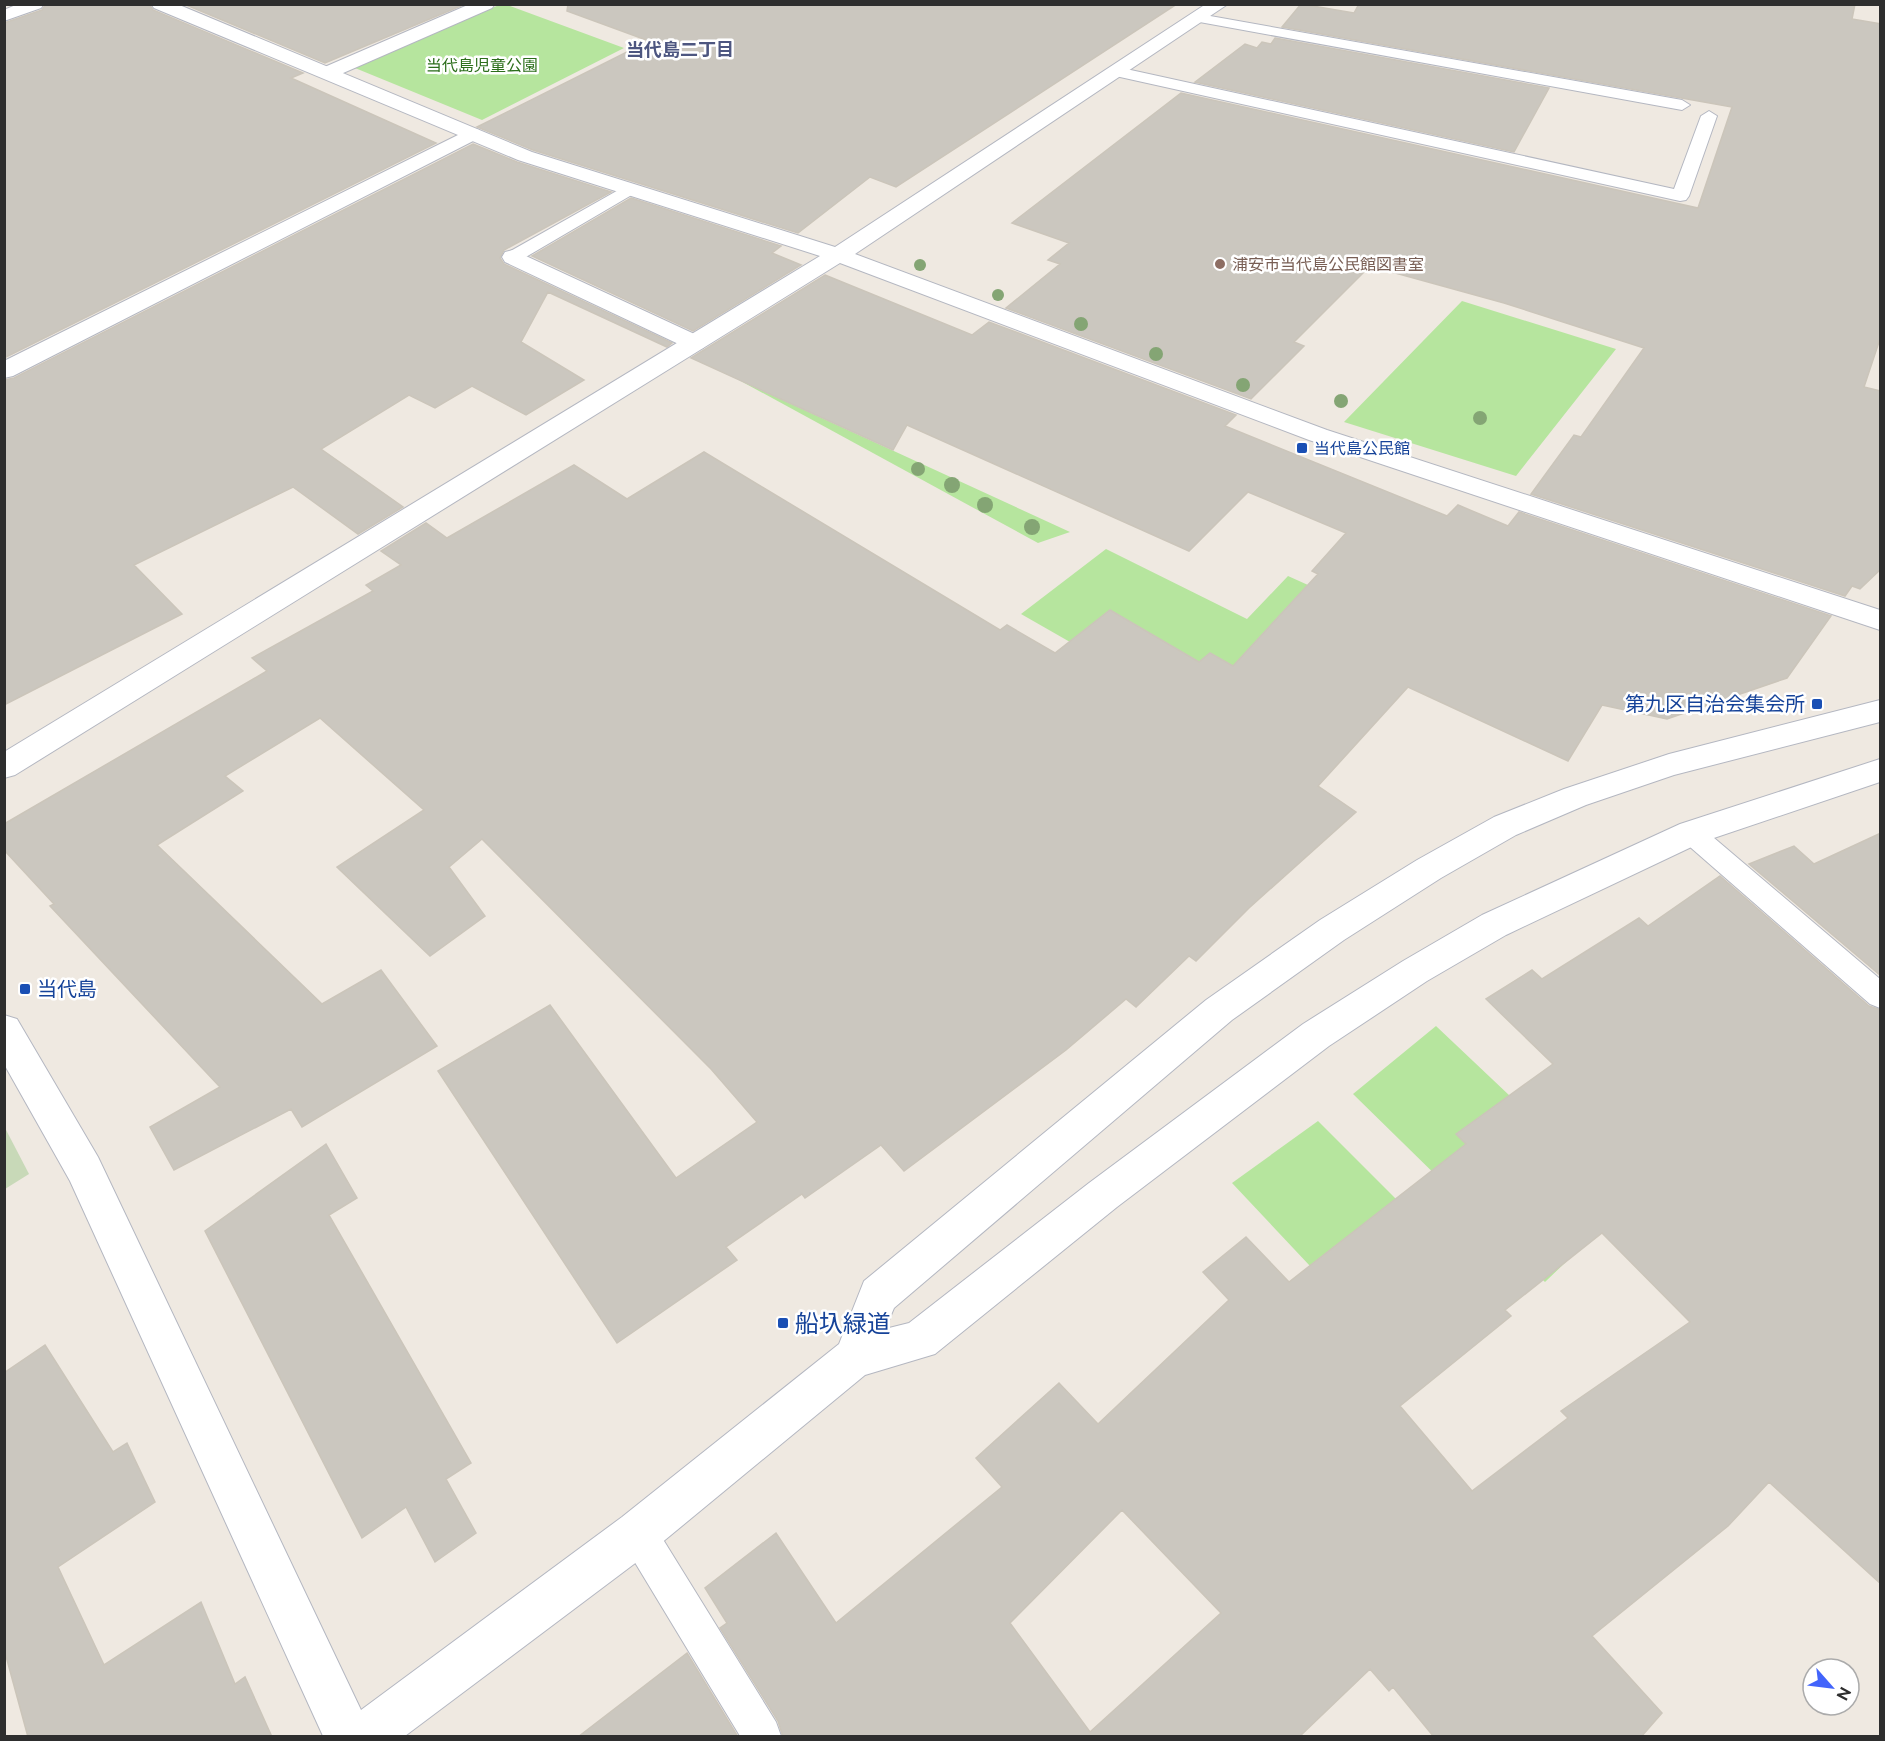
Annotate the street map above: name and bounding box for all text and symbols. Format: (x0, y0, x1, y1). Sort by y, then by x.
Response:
district label: 当代島二丁目 (626, 39, 734, 60)
park label: 当代島児童公園 (426, 56, 538, 75)
place label: 浦安市当代島公民館図書室 (1232, 255, 1424, 274)
marker: 浦安市当代島公民館図書室 (1213, 257, 1227, 271)
place label: 当代島公民館 (1314, 439, 1410, 458)
marker: 当代島公民館 (1295, 441, 1309, 455)
place label: 第九区自治会集会所 (1625, 692, 1805, 716)
marker: 第九区自治会集会所 (1810, 697, 1824, 711)
place label: 当代島 (37, 977, 97, 1001)
marker: 当代島 (18, 982, 32, 996)
place label: 船圦緑道 (795, 1309, 891, 1338)
marker: 船圦緑道 (776, 1316, 790, 1330)
north arrow (1801, 1657, 1861, 1717)
text: N (1833, 1684, 1855, 1704)

